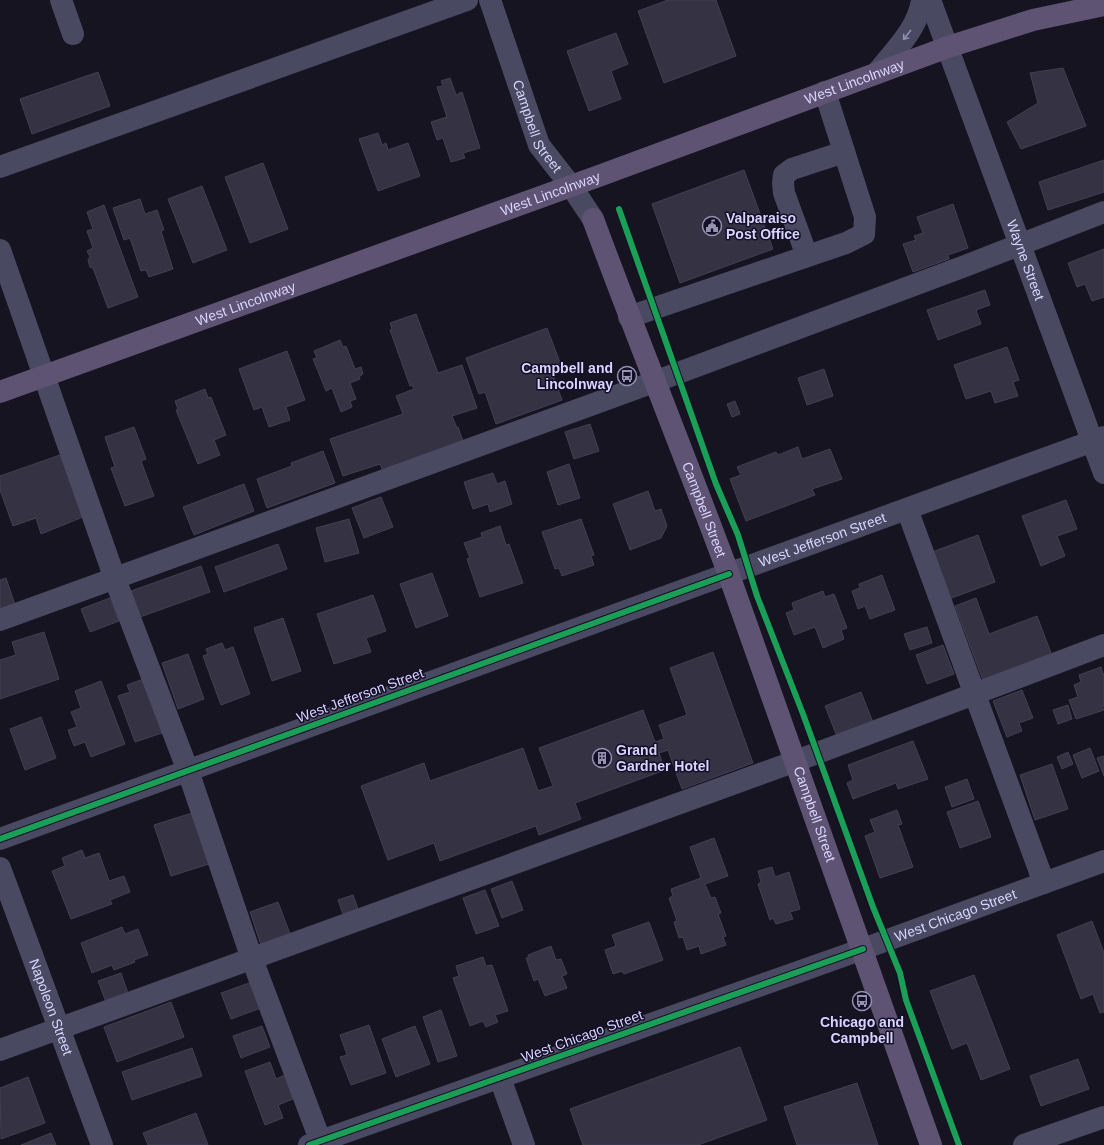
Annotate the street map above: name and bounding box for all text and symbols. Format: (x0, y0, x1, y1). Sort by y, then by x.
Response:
one-way arrow (902, 30, 911, 41)
street label: West Lincolnway (802, 56, 906, 107)
street label: Campbell Street (510, 78, 565, 175)
street label: West Lincolnway (498, 168, 602, 219)
place label: Valparaiso Post Office (726, 210, 800, 242)
public building icon: Valparaiso Post Office (701, 215, 723, 237)
street label: Wayne Street (1004, 218, 1048, 302)
street label: West Lincolnway (193, 278, 298, 329)
place label: Campbell and Lincolnway (521, 360, 613, 392)
bus stop icon: Campbell and Lincolnway (616, 365, 638, 387)
street label: Campbell Street (679, 460, 730, 559)
street label: West Jefferson Street (756, 509, 888, 570)
street label: West Jefferson Street (294, 665, 426, 725)
place label: Grand Gardner Hotel (616, 742, 709, 774)
building icon: Grand Gardner Hotel (591, 747, 613, 769)
street label: Campbell Street (790, 764, 839, 864)
street label: West Chicago Street (892, 886, 1018, 945)
street label: Napoleon Street (26, 957, 76, 1057)
bus stop icon: Chicago and Campbell (851, 990, 873, 1012)
street label: West Chicago Street (519, 1007, 645, 1065)
place label: Chicago and Campbell (820, 1014, 904, 1046)

